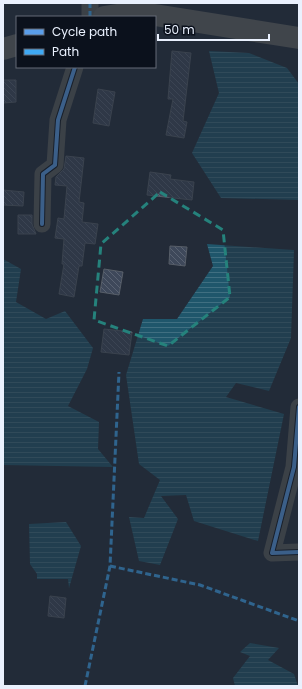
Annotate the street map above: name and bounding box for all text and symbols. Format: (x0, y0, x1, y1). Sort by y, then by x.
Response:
legend (16, 16, 156, 68)
scale bar (158, 16, 269, 42)
text: 50 m (164, 21, 195, 38)
text: Cycle path (52, 23, 117, 40)
text: Path (52, 43, 79, 60)

